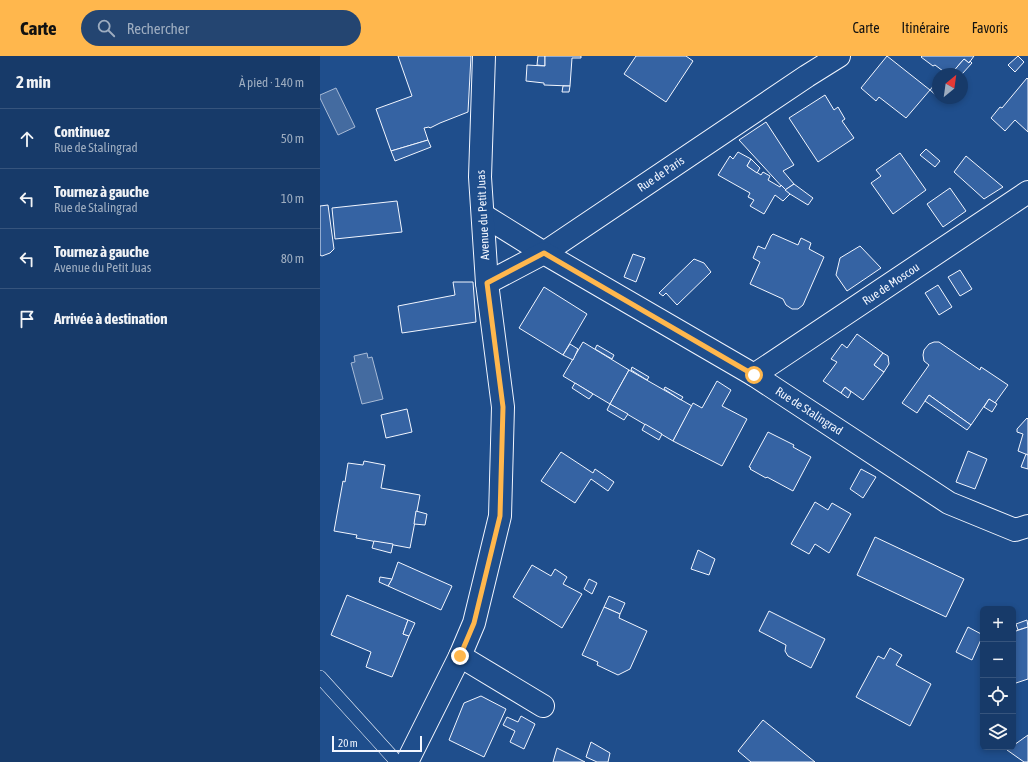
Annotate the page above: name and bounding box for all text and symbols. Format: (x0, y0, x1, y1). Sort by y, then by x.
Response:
search box (81, 10, 361, 46)
text: Carte (20, 17, 57, 39)
icon: search (95, 17, 117, 39)
text: Rechercher (127, 20, 189, 37)
text: Carte (853, 20, 880, 36)
text: Itinéraire (902, 20, 950, 36)
text: Favoris (972, 20, 1008, 36)
north arrow (932, 68, 968, 104)
text: 2 min (16, 72, 51, 92)
text: À pied · 140 m (239, 75, 304, 90)
text: Continuez (54, 123, 110, 140)
icon: ahead (16, 128, 38, 150)
text: 50 m (281, 131, 304, 146)
text: Rue de Stalingrad (54, 140, 138, 155)
street label: Rue de Paris (635, 153, 687, 195)
street label: Avenue du Petit Juas (474, 170, 492, 260)
text: Tournez à gauche (54, 183, 149, 200)
icon: left (16, 188, 38, 210)
text: 10 m (281, 191, 304, 206)
text: Rue de Stalingrad (54, 200, 138, 215)
text: Tournez à gauche (54, 243, 149, 260)
icon: left (16, 248, 38, 270)
text: 80 m (281, 251, 304, 266)
text: Avenue du Petit Juas (54, 260, 151, 275)
street label: Rue de Moscou (860, 260, 922, 308)
icon: arrive (16, 308, 38, 330)
text: Arrivée à destination (54, 310, 168, 327)
route start (745, 366, 763, 384)
street label: Rue de Stalingrad (773, 384, 845, 438)
map controls (980, 606, 1016, 750)
button: + (980, 606, 1016, 642)
button: − (980, 642, 1016, 678)
route end (451, 647, 469, 665)
button: locate (980, 678, 1016, 714)
button: layers (980, 714, 1016, 750)
scale bar (332, 734, 422, 753)
text: 20 m (338, 737, 358, 749)

